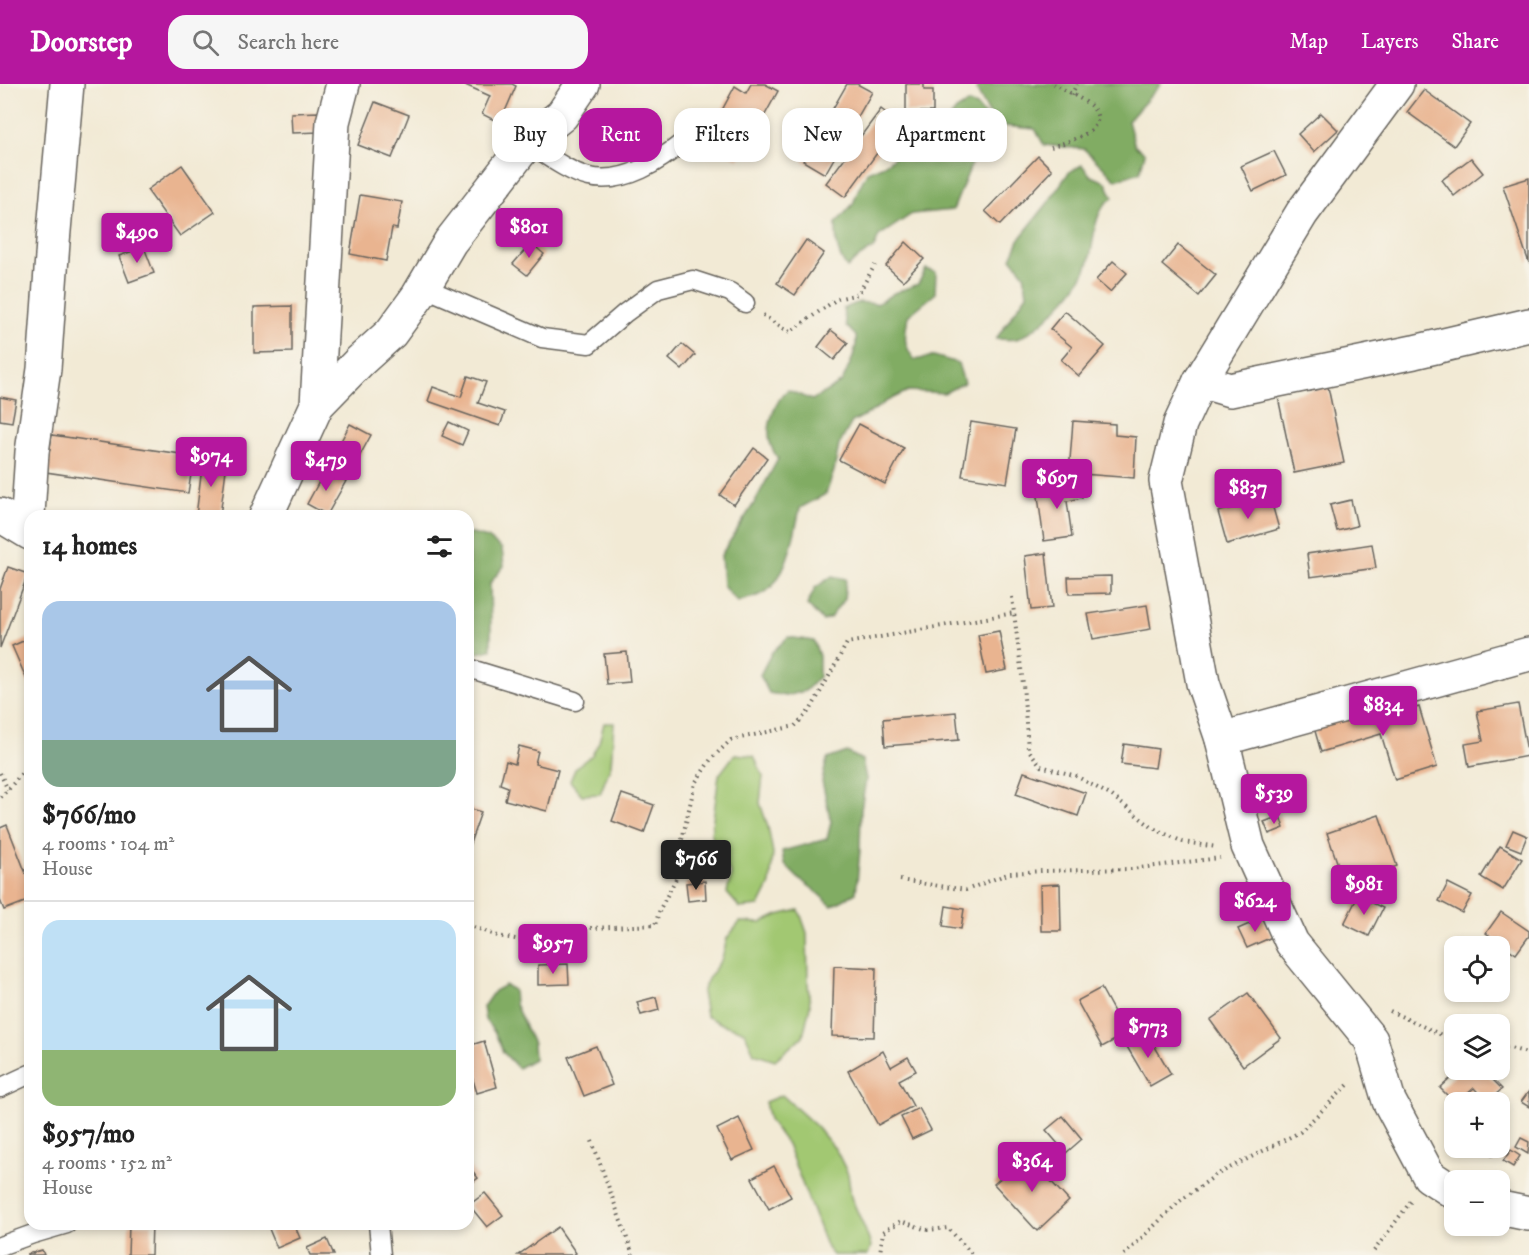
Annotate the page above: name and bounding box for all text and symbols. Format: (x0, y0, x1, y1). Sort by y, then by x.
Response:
search box (168, 15, 588, 69)
text: Doorstep (30, 25, 132, 60)
icon: search (189, 26, 222, 59)
text: Search here (237, 29, 339, 56)
text: Map (1289, 29, 1328, 55)
text: Layers (1361, 29, 1419, 55)
text: Share (1452, 29, 1499, 55)
chip: Buy (492, 108, 567, 162)
chip: Rent (579, 108, 662, 162)
chip: Filters (674, 108, 770, 162)
chip: New (782, 108, 863, 162)
chip: Apartment (875, 108, 1007, 162)
pin: $801 (493, 208, 565, 259)
pin: $490 (101, 213, 173, 264)
text: $801 (510, 215, 548, 240)
text: $490 (115, 220, 159, 245)
pin: $974 (175, 437, 247, 488)
pin: $479 (290, 441, 362, 492)
text: $974 (190, 444, 232, 469)
text: $479 (305, 448, 347, 473)
pin: $697 (1021, 459, 1093, 510)
text: $697 (1036, 466, 1078, 491)
pin: $837 (1212, 469, 1284, 520)
text: $837 (1229, 476, 1267, 501)
text: 14 homes (42, 530, 137, 563)
icon: filters (423, 530, 456, 563)
icon: home (195, 640, 303, 748)
pin: $834 (1347, 686, 1419, 737)
text: $834 (1363, 693, 1403, 718)
pin: $539 (1238, 774, 1310, 825)
text: $539 (1255, 781, 1293, 806)
text: $766/mo (42, 799, 136, 832)
text: 4 rooms · 104 m² (42, 832, 174, 857)
pin: $766 (660, 840, 732, 891)
text: $766 (675, 847, 717, 872)
text: House (42, 857, 93, 882)
pin: $981 (1328, 865, 1400, 916)
text: $981 (1345, 872, 1383, 897)
pin: $624 (1219, 882, 1291, 933)
text: $624 (1234, 889, 1276, 914)
pin: $957 (517, 924, 589, 975)
text: $957 (532, 931, 574, 956)
map controls (1444, 936, 1510, 1236)
button: locate (1444, 936, 1510, 1002)
icon: home (195, 959, 303, 1067)
pin: $773 (1112, 1008, 1184, 1059)
button: layers (1444, 1014, 1510, 1080)
text: $773 (1128, 1015, 1168, 1040)
button: + (1444, 1092, 1510, 1158)
text: $957/mo (42, 1118, 135, 1151)
pin: $364 (996, 1142, 1068, 1193)
text: $364 (1012, 1149, 1052, 1174)
text: 4 rooms · 152 m² (42, 1151, 172, 1176)
button: − (1444, 1170, 1510, 1236)
text: House (42, 1176, 93, 1201)

